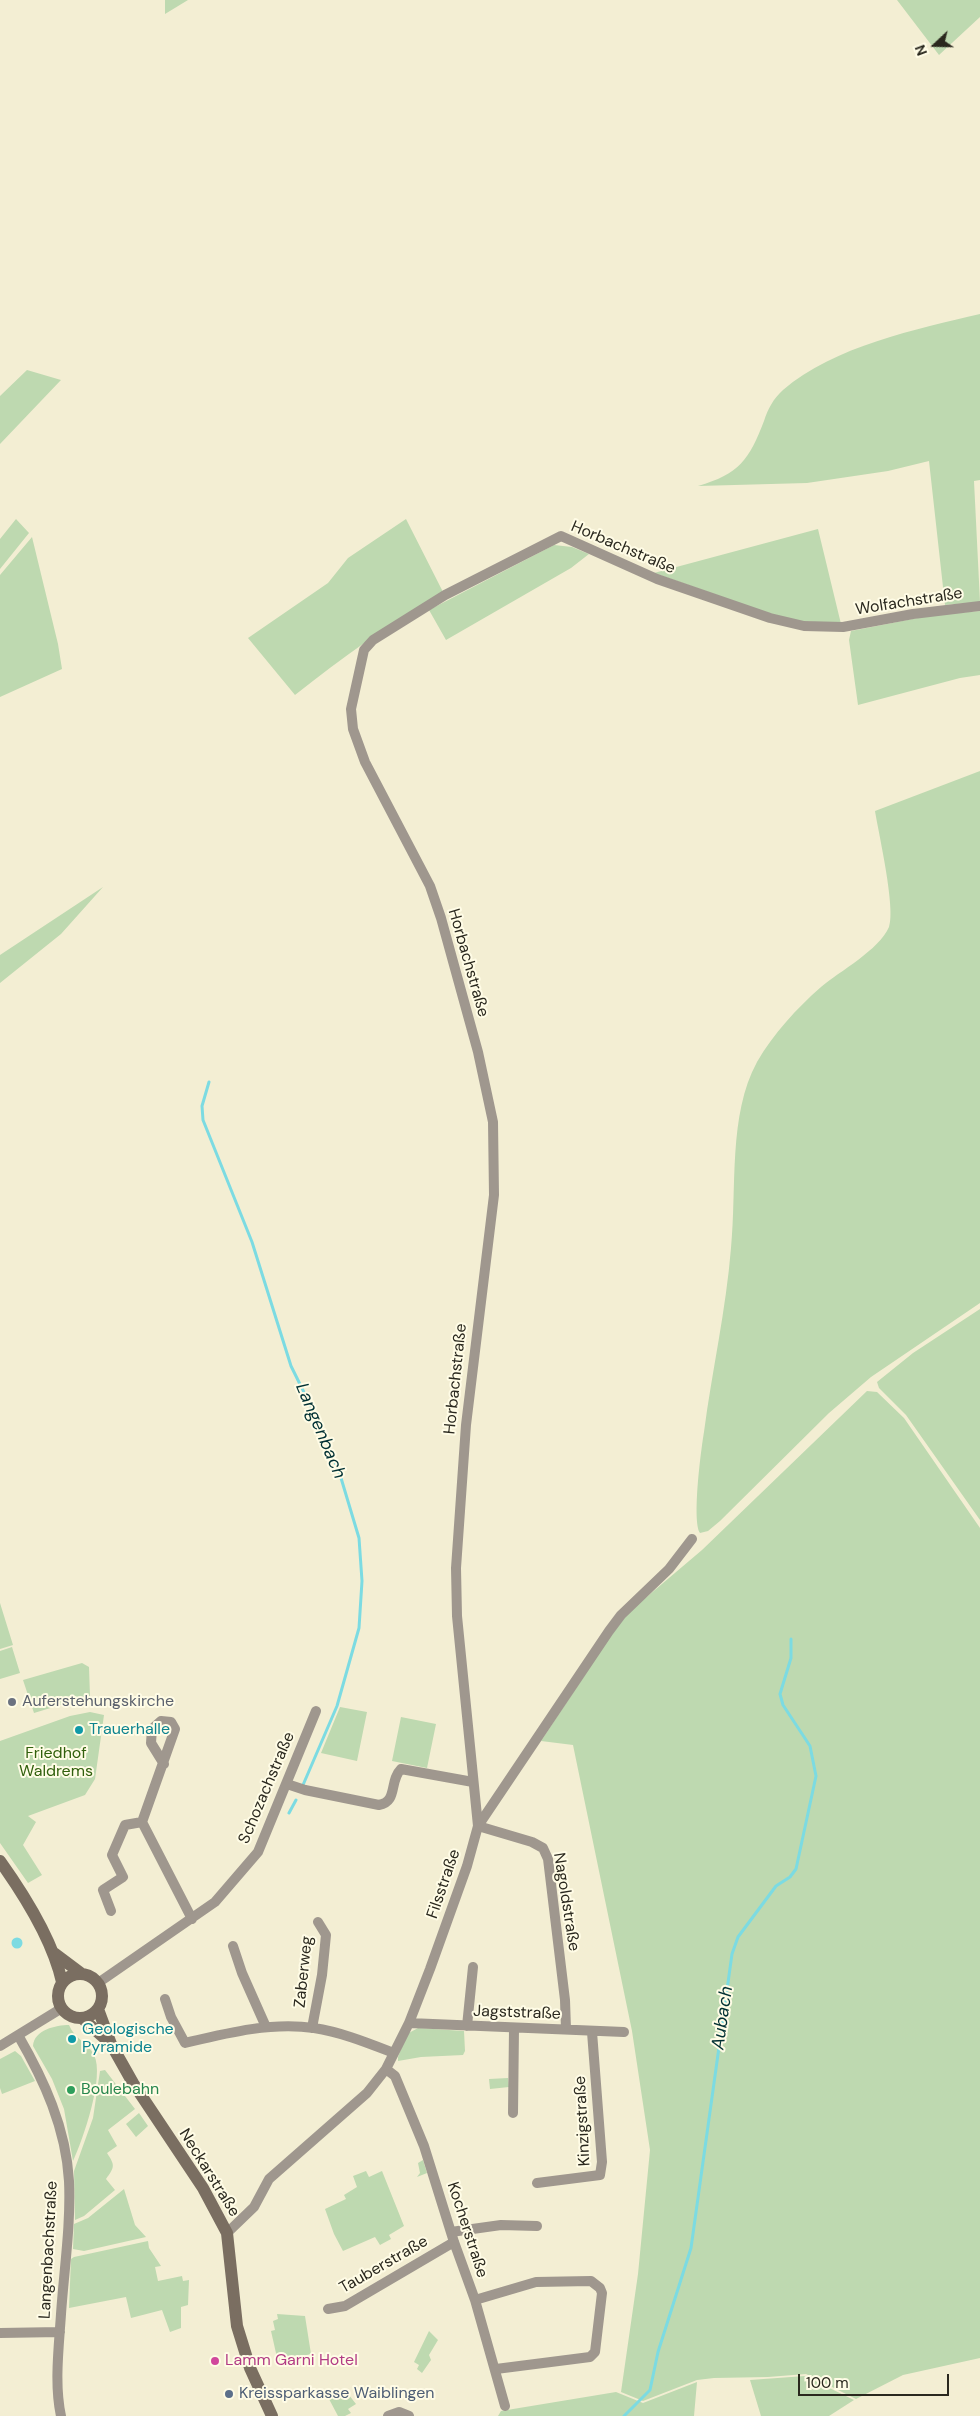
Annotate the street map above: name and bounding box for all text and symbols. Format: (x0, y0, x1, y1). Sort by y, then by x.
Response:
north arrow (910, 20, 960, 70)
text: N (911, 42, 931, 58)
street label: Horbachstraße (568, 517, 678, 579)
street label: Wolfachstraße (854, 584, 964, 620)
street label: Horbachstraße (443, 907, 493, 1019)
street label: Horbachstraße (441, 1323, 471, 1435)
water label: Langenbach (290, 1380, 350, 1482)
place label: Auferstehungskirche (22, 1692, 174, 1712)
marker: Auferstehungskirche (6, 1696, 18, 1708)
place label: Trauerhalle (89, 1720, 170, 1740)
marker: Trauerhalle (73, 1724, 85, 1736)
street label: Schozachstraße (235, 1729, 299, 1847)
park label: Friedhof Waldrems (19, 1744, 93, 1782)
street label: Filsstraße (423, 1847, 465, 1921)
street label: Nagoldstraße (549, 1851, 583, 1953)
street label: Zaberweg (291, 1935, 317, 2009)
water label: Aubach (708, 1985, 738, 2051)
street label: Jagststraße (473, 2002, 561, 2024)
place label: Geologische Pyramide (82, 2020, 174, 2058)
marker: Geologische Pyramide (66, 2033, 78, 2045)
street label: Kinzigstraße (571, 2075, 595, 2167)
place label: Boulebahn (81, 2080, 159, 2100)
marker: Boulebahn (65, 2084, 77, 2096)
street label: Neckarstraße (174, 2126, 244, 2220)
street label: Langenbachstraße (36, 2180, 62, 2320)
street label: Kocherstraße (442, 2180, 492, 2280)
street label: Tauberstraße (336, 2232, 432, 2298)
place label: Lamm Garni Hotel (225, 2351, 358, 2371)
marker: Lamm Garni Hotel (209, 2355, 221, 2367)
scale bar (800, 2364, 951, 2396)
text: 100 m (806, 2373, 849, 2393)
place label: Kreissparkasse Waiblingen (239, 2384, 434, 2404)
marker: Kreissparkasse Waiblingen (223, 2388, 235, 2400)

